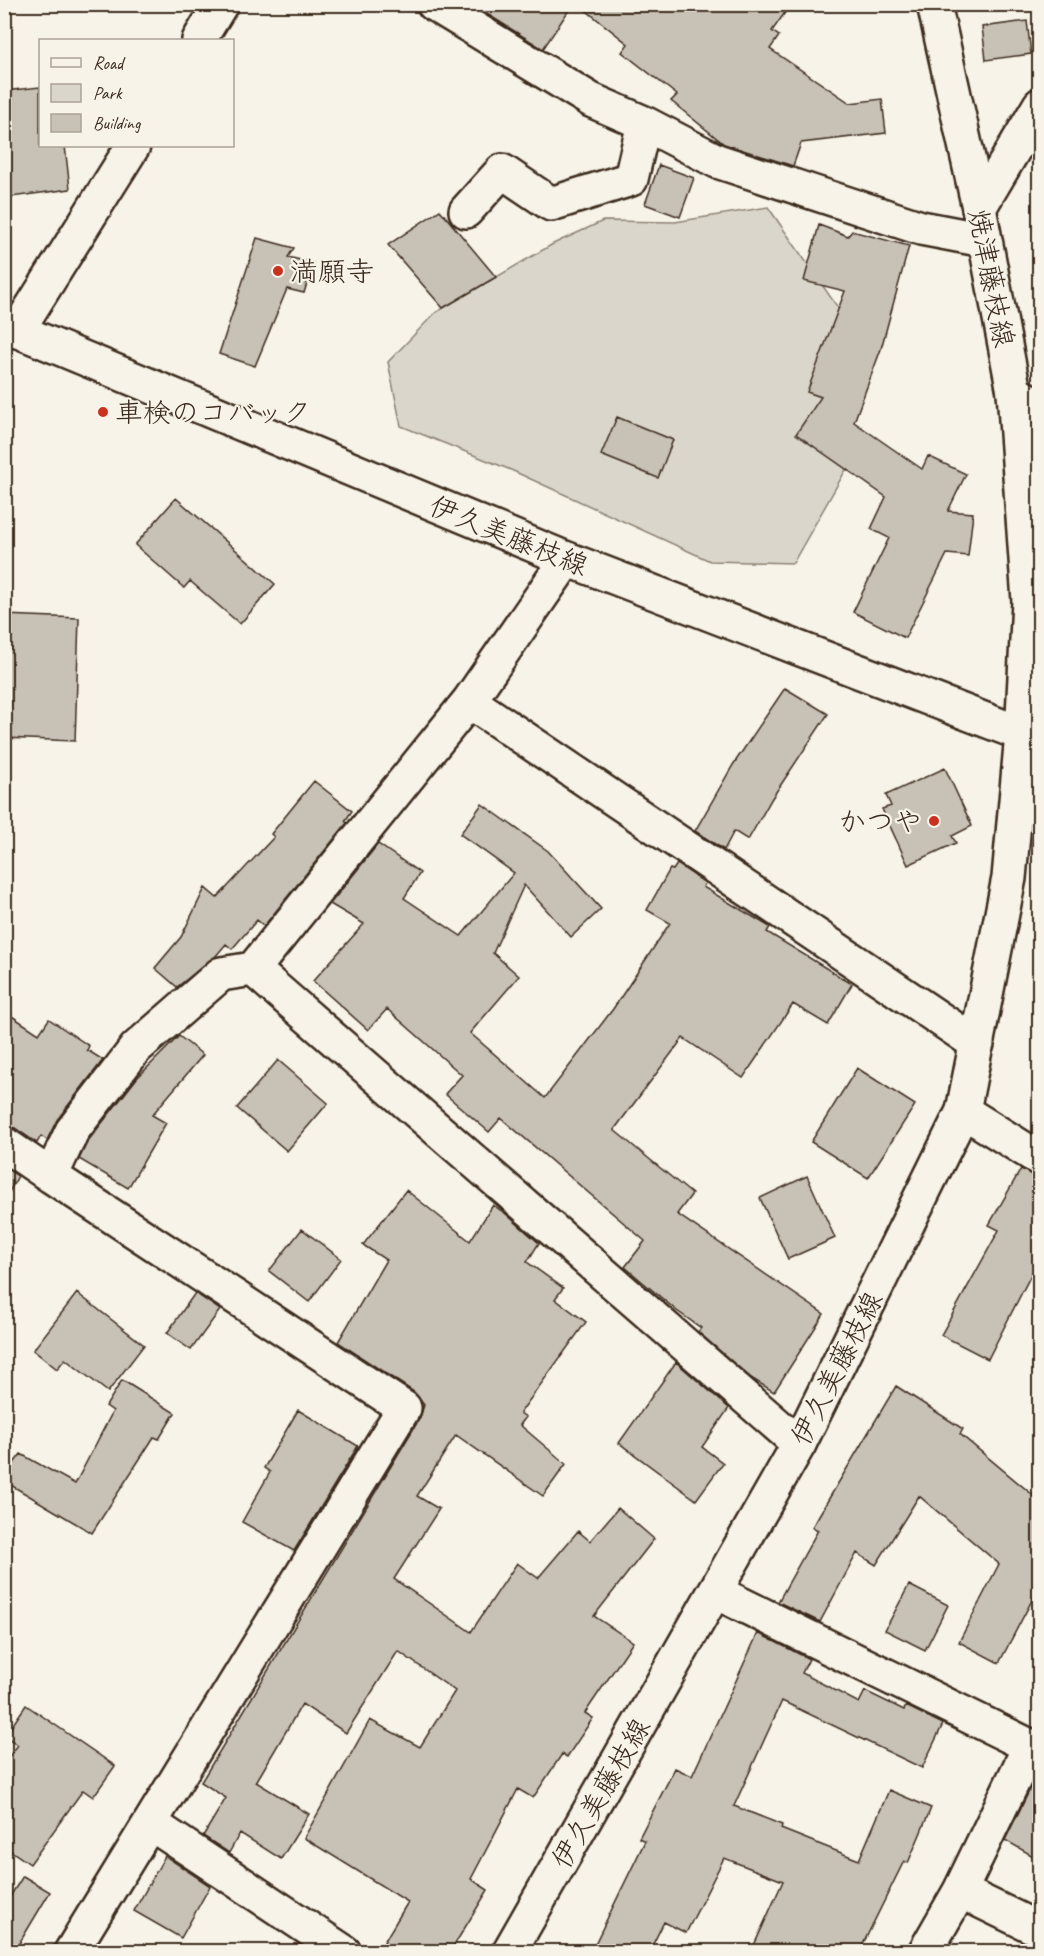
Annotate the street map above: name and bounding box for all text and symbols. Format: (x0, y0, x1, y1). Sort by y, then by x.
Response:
legend (39, 39, 234, 147)
text: Road (93, 52, 126, 74)
text: Park (93, 82, 123, 104)
text: Building (93, 112, 142, 134)
street label: 焼津藤枝線 (961, 206, 1022, 350)
place label: 満願寺 (290, 254, 374, 289)
marker: 満願寺 (271, 264, 285, 278)
place label: 車検のコバック (115, 395, 311, 430)
marker: 車検のコバック (96, 405, 110, 419)
street label: 伊久美藤枝線 (424, 488, 593, 583)
place label: かつや (838, 804, 922, 839)
marker: かつや (927, 814, 941, 828)
street label: 伊久美藤枝線 (783, 1285, 890, 1451)
street label: 伊久美藤枝線 (543, 1712, 658, 1875)

